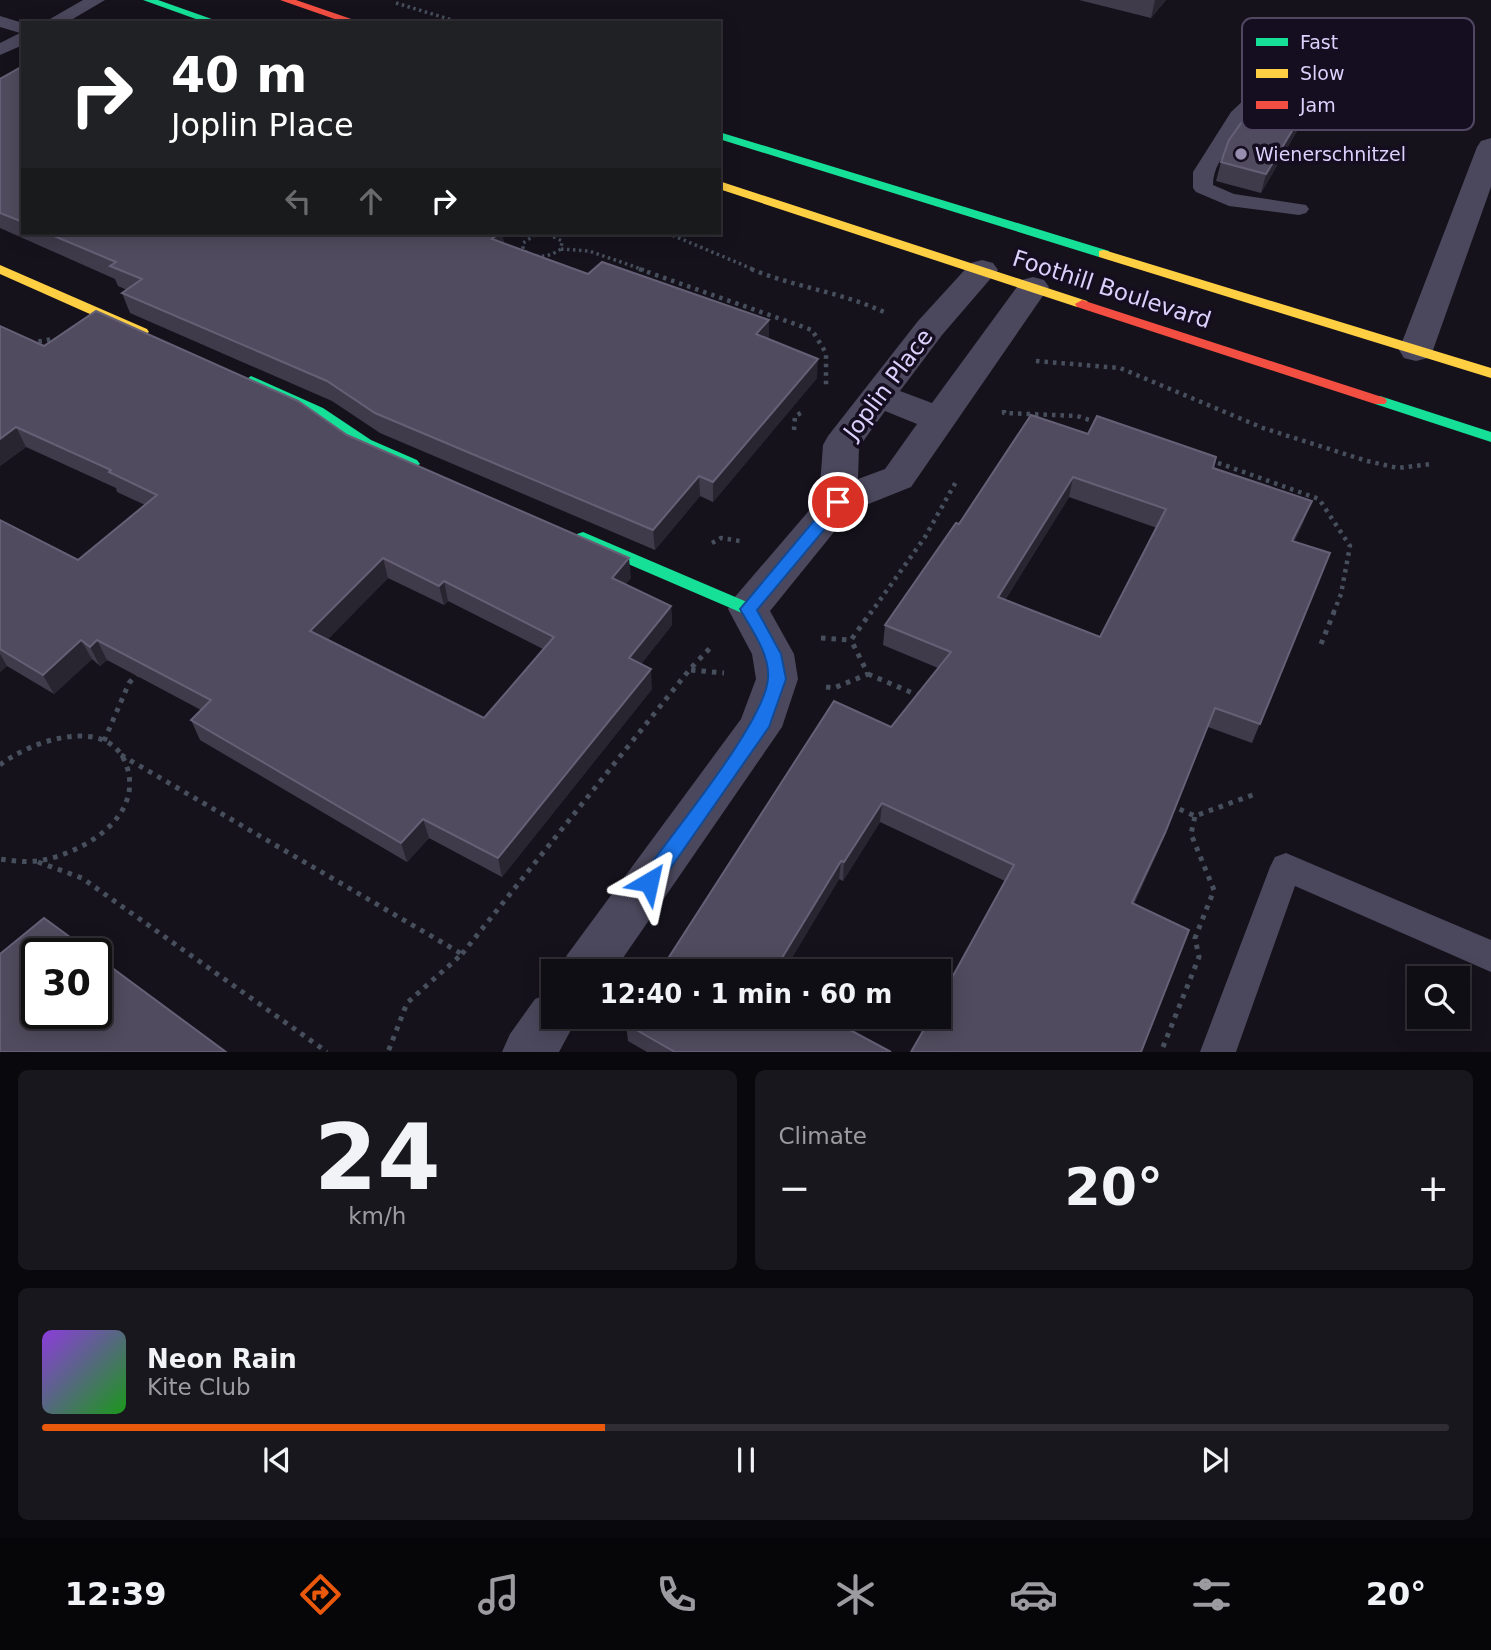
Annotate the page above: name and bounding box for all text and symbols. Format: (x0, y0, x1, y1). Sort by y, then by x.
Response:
legend (1242, 18, 1474, 130)
text: Fast (1300, 31, 1338, 53)
text: 40 m (171, 47, 307, 104)
icon: right (56, 49, 147, 140)
text: Slow (1300, 62, 1345, 84)
text: Jam (1299, 94, 1336, 116)
text: Joplin Place (171, 106, 354, 144)
place label: Wienerschnitzel (1255, 143, 1406, 165)
marker: Wienerschnitzel (1233, 146, 1249, 162)
icon: left (279, 182, 317, 220)
icon: ahead (352, 182, 390, 220)
icon: right (425, 182, 463, 220)
street label: Foothill Boulevard (1010, 245, 1214, 333)
street label: Joplin Place (837, 324, 938, 446)
pin (808, 472, 868, 532)
icon: arrive (819, 483, 857, 521)
position arrow (612, 845, 686, 919)
speed limit sign: 30 (21, 938, 112, 1029)
map controls (1407, 966, 1470, 1029)
button: search (1407, 966, 1470, 1029)
text: 12:40 · 1 min · 60 m (600, 979, 892, 1009)
text: 24 (314, 1105, 441, 1210)
text: Climate (779, 1123, 867, 1149)
text: 20° (1065, 1157, 1163, 1217)
text: − (779, 1166, 810, 1210)
text: + (1417, 1166, 1449, 1210)
text: km/h (348, 1203, 406, 1229)
text: Neon Rain (147, 1344, 297, 1374)
text: Kite Club (147, 1374, 251, 1400)
icon: previous (258, 1441, 296, 1479)
icon: pause (727, 1441, 765, 1479)
icon: next (1196, 1441, 1234, 1479)
icon: directions (296, 1570, 345, 1619)
icon: music (474, 1570, 523, 1619)
icon: phone (652, 1570, 701, 1619)
icon: climate (831, 1570, 880, 1619)
icon: car (1009, 1570, 1058, 1619)
icon: filters (1187, 1570, 1236, 1619)
text: 12:39 (65, 1575, 167, 1613)
text: 20° (1366, 1575, 1426, 1613)

